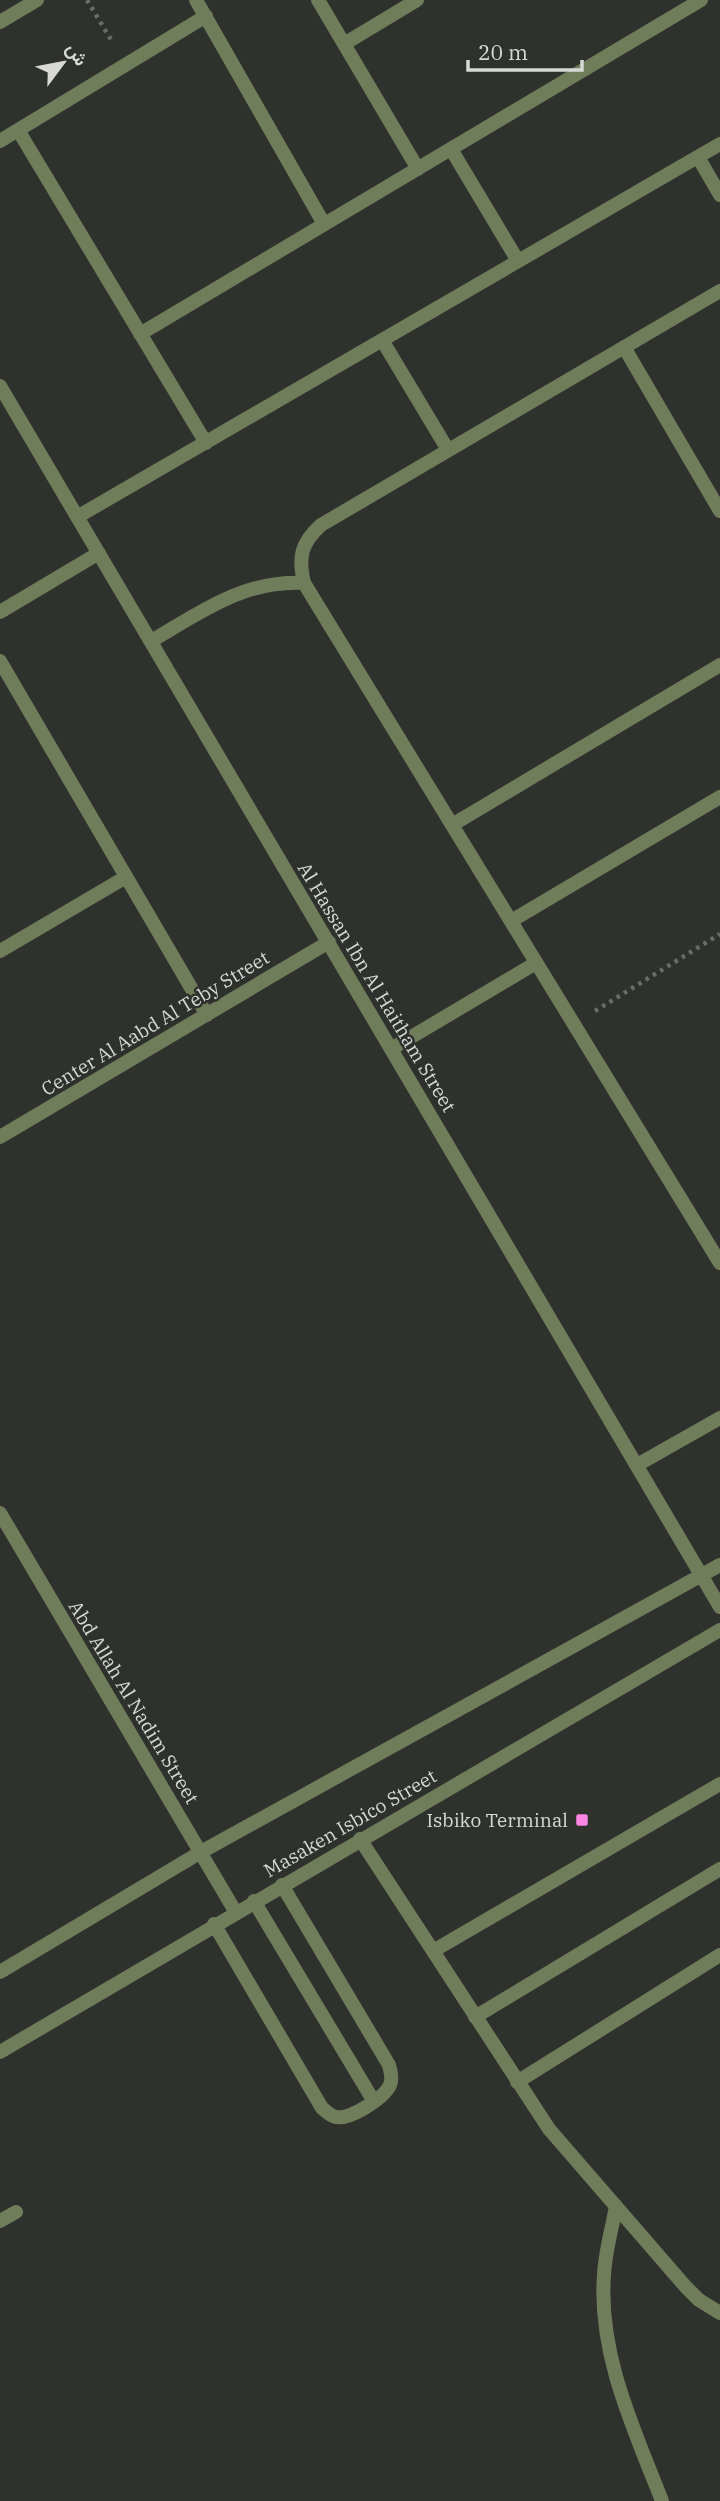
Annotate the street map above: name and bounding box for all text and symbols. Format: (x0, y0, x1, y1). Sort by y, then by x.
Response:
north arrow (28, 28, 98, 98)
scale bar (468, 28, 582, 72)
text: ش (61, 38, 94, 70)
text: 20 m (478, 38, 528, 66)
street label: Al Hassan Ibn Al Haitham Street (293, 858, 461, 1117)
street label: Center Al Aabd Al Teby Street (37, 945, 274, 1101)
street label: Abd Allah Al Nadim Street (64, 1596, 204, 1808)
street label: Masaken Isbico Street (259, 1764, 441, 1882)
place label: Isbiko Terminal (426, 1808, 568, 1832)
marker: Isbiko Terminal (574, 1812, 590, 1828)

